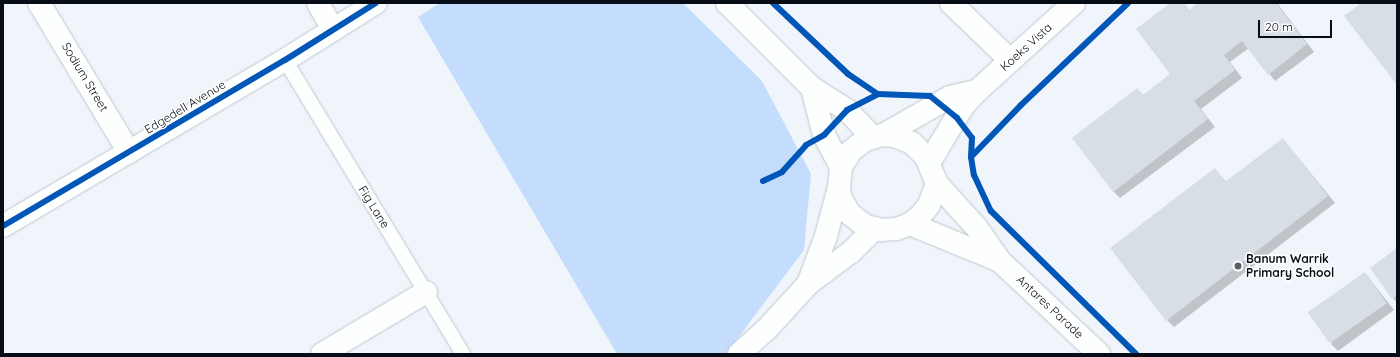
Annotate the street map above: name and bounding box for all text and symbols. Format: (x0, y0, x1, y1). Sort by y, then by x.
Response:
scale bar (1260, 12, 1334, 38)
text: 20 m (1265, 19, 1293, 34)
street label: Koeks Vista (997, 20, 1055, 74)
street label: Sodium Street (59, 40, 111, 114)
street label: Edgedell Avenue (142, 77, 228, 137)
street label: Fig Lane (355, 183, 393, 231)
place label: Banum Warrik Primary School (1246, 252, 1334, 280)
marker: Banum Warrik Primary School (1233, 261, 1243, 271)
street label: Antares Parade (1014, 272, 1086, 342)

